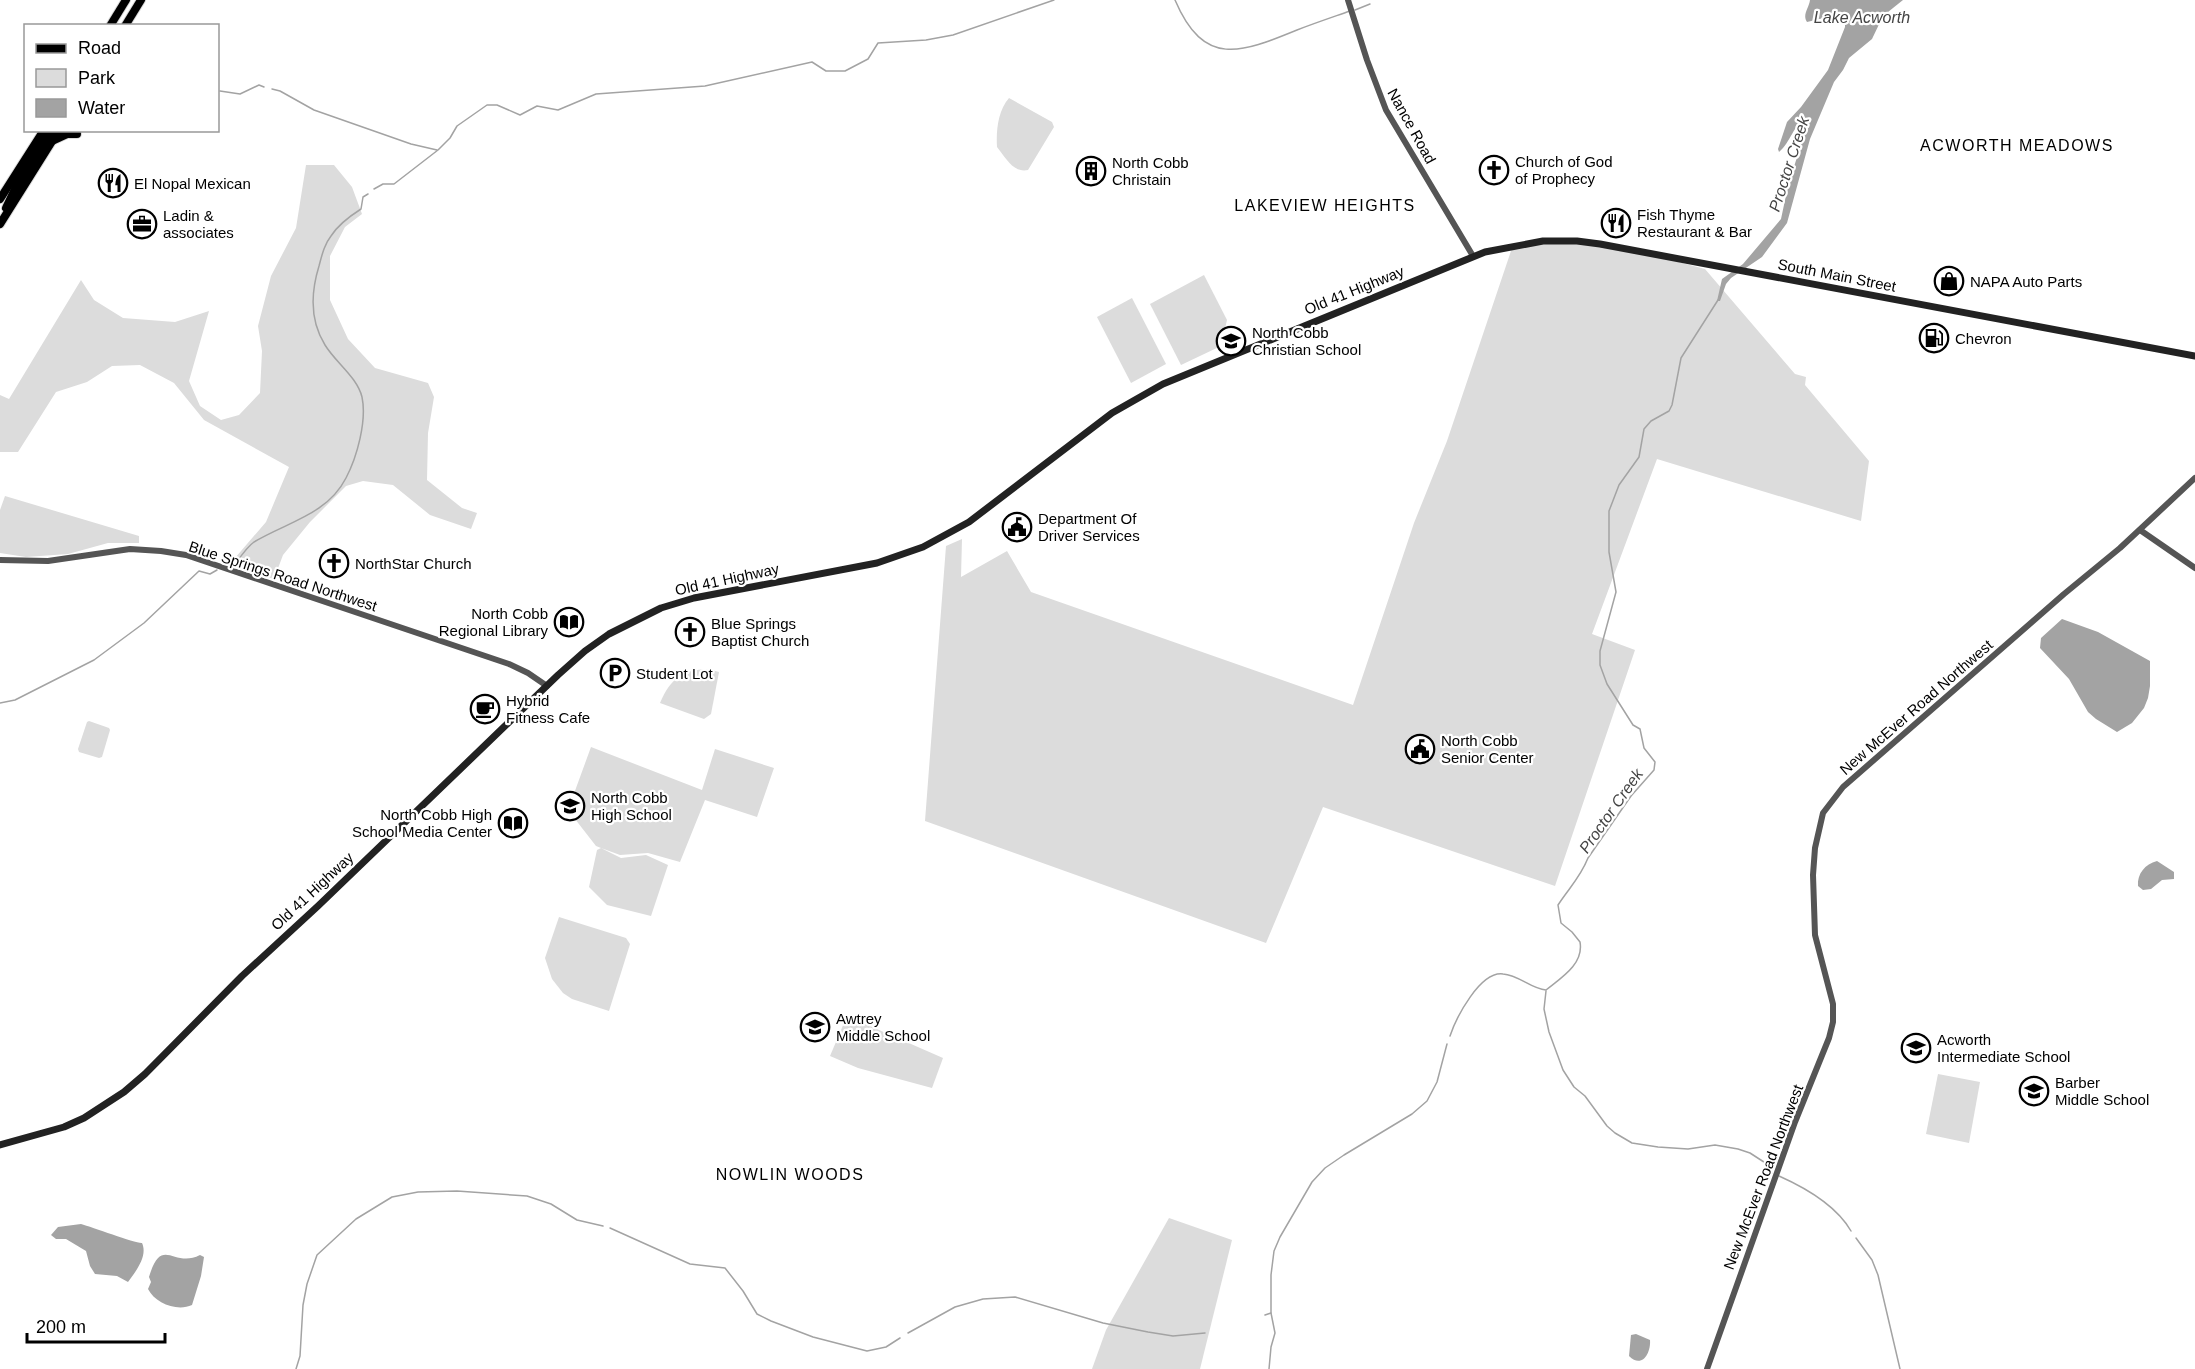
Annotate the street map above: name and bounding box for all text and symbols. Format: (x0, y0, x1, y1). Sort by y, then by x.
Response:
water label: Lake Acworth (1814, 9, 1910, 26)
legend (24, 24, 219, 132)
text: Road (78, 38, 121, 58)
text: Park (78, 68, 116, 88)
street label: Nance Road (1384, 85, 1440, 167)
text: Water (78, 98, 125, 118)
water label: Proctor Creek (1766, 113, 1813, 214)
district label: ACWORTH MEADOWS (1920, 137, 2114, 154)
place label: Church of God of Prophecy (1515, 153, 1613, 187)
place label: North Cobb Christain (1112, 154, 1189, 188)
church icon: Church of God of Prophecy (1478, 154, 1510, 186)
building icon: North Cobb Christain (1075, 155, 1107, 187)
restaurant icon: El Nopal Mexican (97, 167, 129, 199)
place label: El Nopal Mexican (134, 175, 251, 192)
district label: LAKEVIEW HEIGHTS (1234, 197, 1416, 214)
place label: Fish Thyme Restaurant & Bar (1637, 206, 1752, 240)
place label: Ladin & associates (163, 207, 234, 241)
restaurant icon: Fish Thyme Restaurant & Bar (1600, 207, 1632, 239)
office icon: Ladin & associates (126, 208, 158, 240)
street label: South Main Street (1776, 255, 1898, 295)
street label: Old 41 Highway (1302, 262, 1407, 318)
shop icon: NAPA Auto Parts (1933, 265, 1965, 297)
place label: NAPA Auto Parts (1970, 273, 2082, 290)
fuel station icon: Chevron (1918, 322, 1950, 354)
place label: North Cobb Christian School (1252, 324, 1361, 358)
school or university icon: North Cobb Christian School (1215, 325, 1247, 357)
place label: Chevron (1955, 330, 2012, 347)
place label: Department Of Driver Services (1038, 510, 1140, 544)
public building icon: Department Of Driver Services (1001, 511, 1033, 543)
street label: Blue Springs Road Northwest (187, 538, 380, 615)
church icon: NorthStar Church (318, 547, 350, 579)
place label: NorthStar Church (355, 555, 472, 572)
street label: Old 41 Highway (673, 560, 781, 598)
place label: North Cobb Regional Library (439, 605, 548, 639)
library icon: North Cobb Regional Library (553, 606, 585, 638)
place label: Blue Springs Baptist Church (711, 615, 809, 649)
church icon: Blue Springs Baptist Church (674, 616, 706, 648)
street label: New McEver Road Northwest (1836, 636, 1996, 778)
parking icon: Student Lot (599, 657, 631, 689)
place label: Student Lot (636, 665, 714, 682)
place label: Hybrid Fitness Cafe (506, 692, 590, 726)
cafe icon: Hybrid Fitness Cafe (469, 693, 501, 725)
place label: North Cobb Senior Center (1441, 732, 1534, 766)
public building icon: North Cobb Senior Center (1404, 733, 1436, 765)
water label: Proctor Creek (1576, 765, 1647, 856)
place label: North Cobb High School (591, 789, 672, 823)
school or university icon: North Cobb High School (554, 790, 586, 822)
place label: North Cobb High School Media Center (352, 806, 492, 840)
library icon: North Cobb High School Media Center (497, 807, 529, 839)
street label: Old 41 Highway (267, 848, 357, 933)
place label: Awtrey Middle School (836, 1010, 930, 1044)
school or university icon: Awtrey Middle School (799, 1011, 831, 1043)
place label: Acworth Intermediate School (1937, 1031, 2070, 1065)
school or university icon: Acworth Intermediate School (1900, 1032, 1932, 1064)
place label: Barber Middle School (2055, 1074, 2149, 1108)
school or university icon: Barber Middle School (2018, 1075, 2050, 1107)
street label: New McEver Road Northwest (1720, 1081, 1806, 1272)
district label: NOWLIN WOODS (716, 1166, 864, 1183)
scale bar (27, 1306, 165, 1344)
text: 200 m (36, 1317, 86, 1337)

